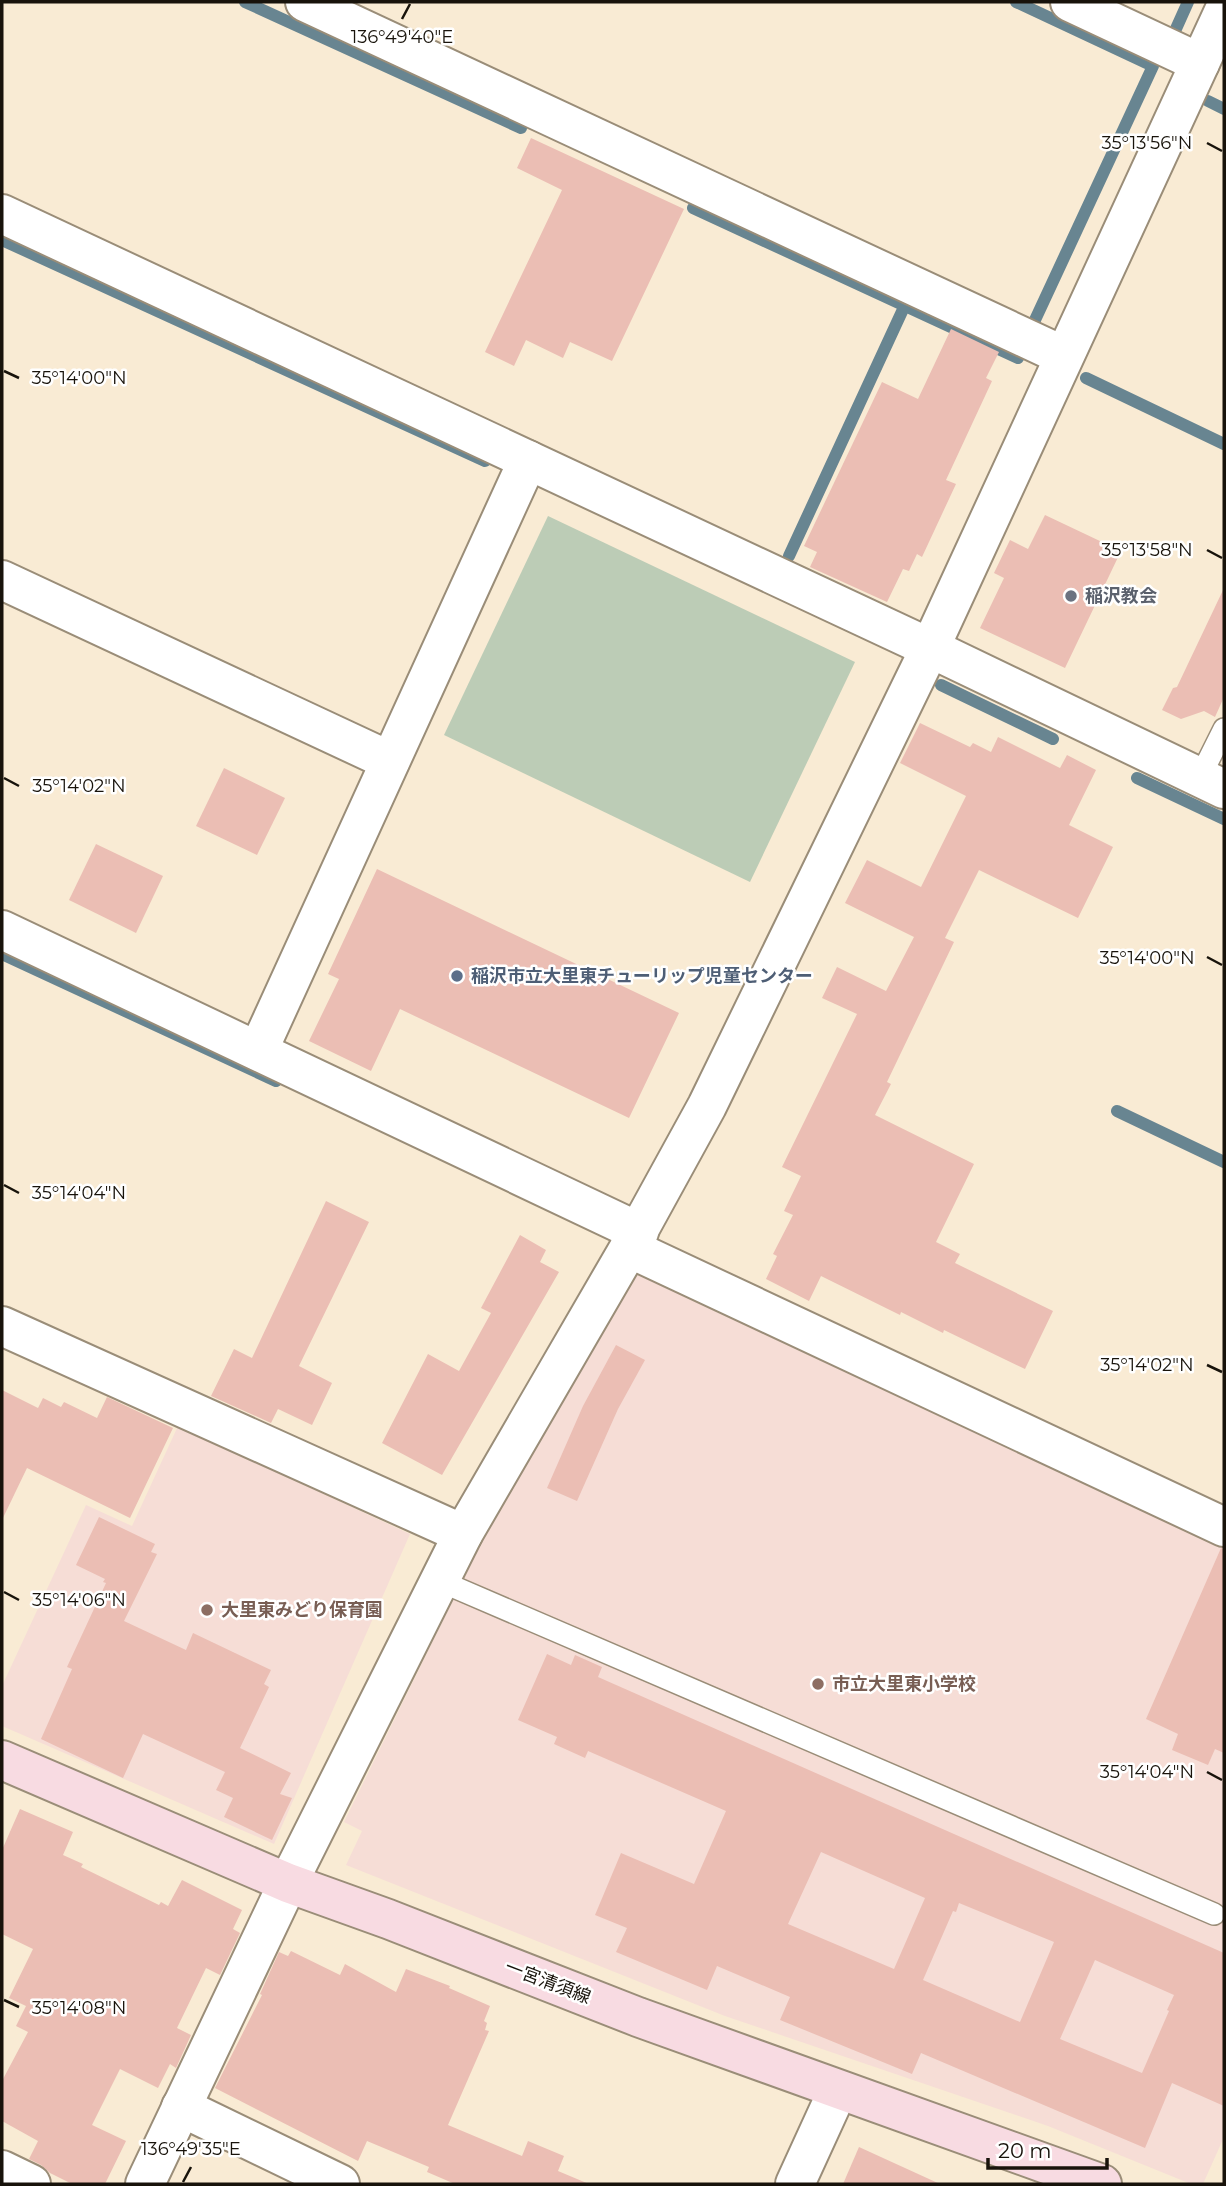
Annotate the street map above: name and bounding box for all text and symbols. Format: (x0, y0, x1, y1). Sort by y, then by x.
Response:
text: 136°49'40"E (351, 26, 453, 48)
text: 35°13'56"N (1102, 132, 1192, 154)
text: 35°14'00"N (31, 367, 127, 389)
text: 35°13'58"N (1101, 539, 1193, 561)
place label: 稲沢教会 (1085, 585, 1157, 607)
marker: 稲沢教会 (1063, 588, 1079, 604)
text: 35°14'02"N (32, 775, 126, 797)
text: 35°14'00"N (1099, 947, 1195, 969)
place label: 稲沢市立大里東チューリップ児童センター (471, 965, 813, 987)
marker: 稲沢市立大里東チューリップ児童センター (449, 968, 465, 984)
text: 35°14'04"N (32, 1182, 126, 1204)
text: 35°14'02"N (1100, 1354, 1194, 1376)
text: 35°14'06"N (32, 1589, 126, 1611)
place label: 大里東みどり保育園 (221, 1599, 383, 1621)
marker: 大里東みどり保育園 (199, 1602, 215, 1618)
place label: 市立大里東小学校 (832, 1673, 976, 1695)
marker: 市立大里東小学校 (810, 1676, 826, 1692)
text: 35°14'04"N (1100, 1761, 1194, 1783)
street label: 一宮清須線 (502, 1956, 594, 2008)
text: 35°14'08"N (32, 1997, 126, 2019)
scale bar (988, 2126, 1107, 2170)
text: 136°49'35"E (141, 2138, 241, 2160)
text: 20 m (998, 2138, 1052, 2163)

